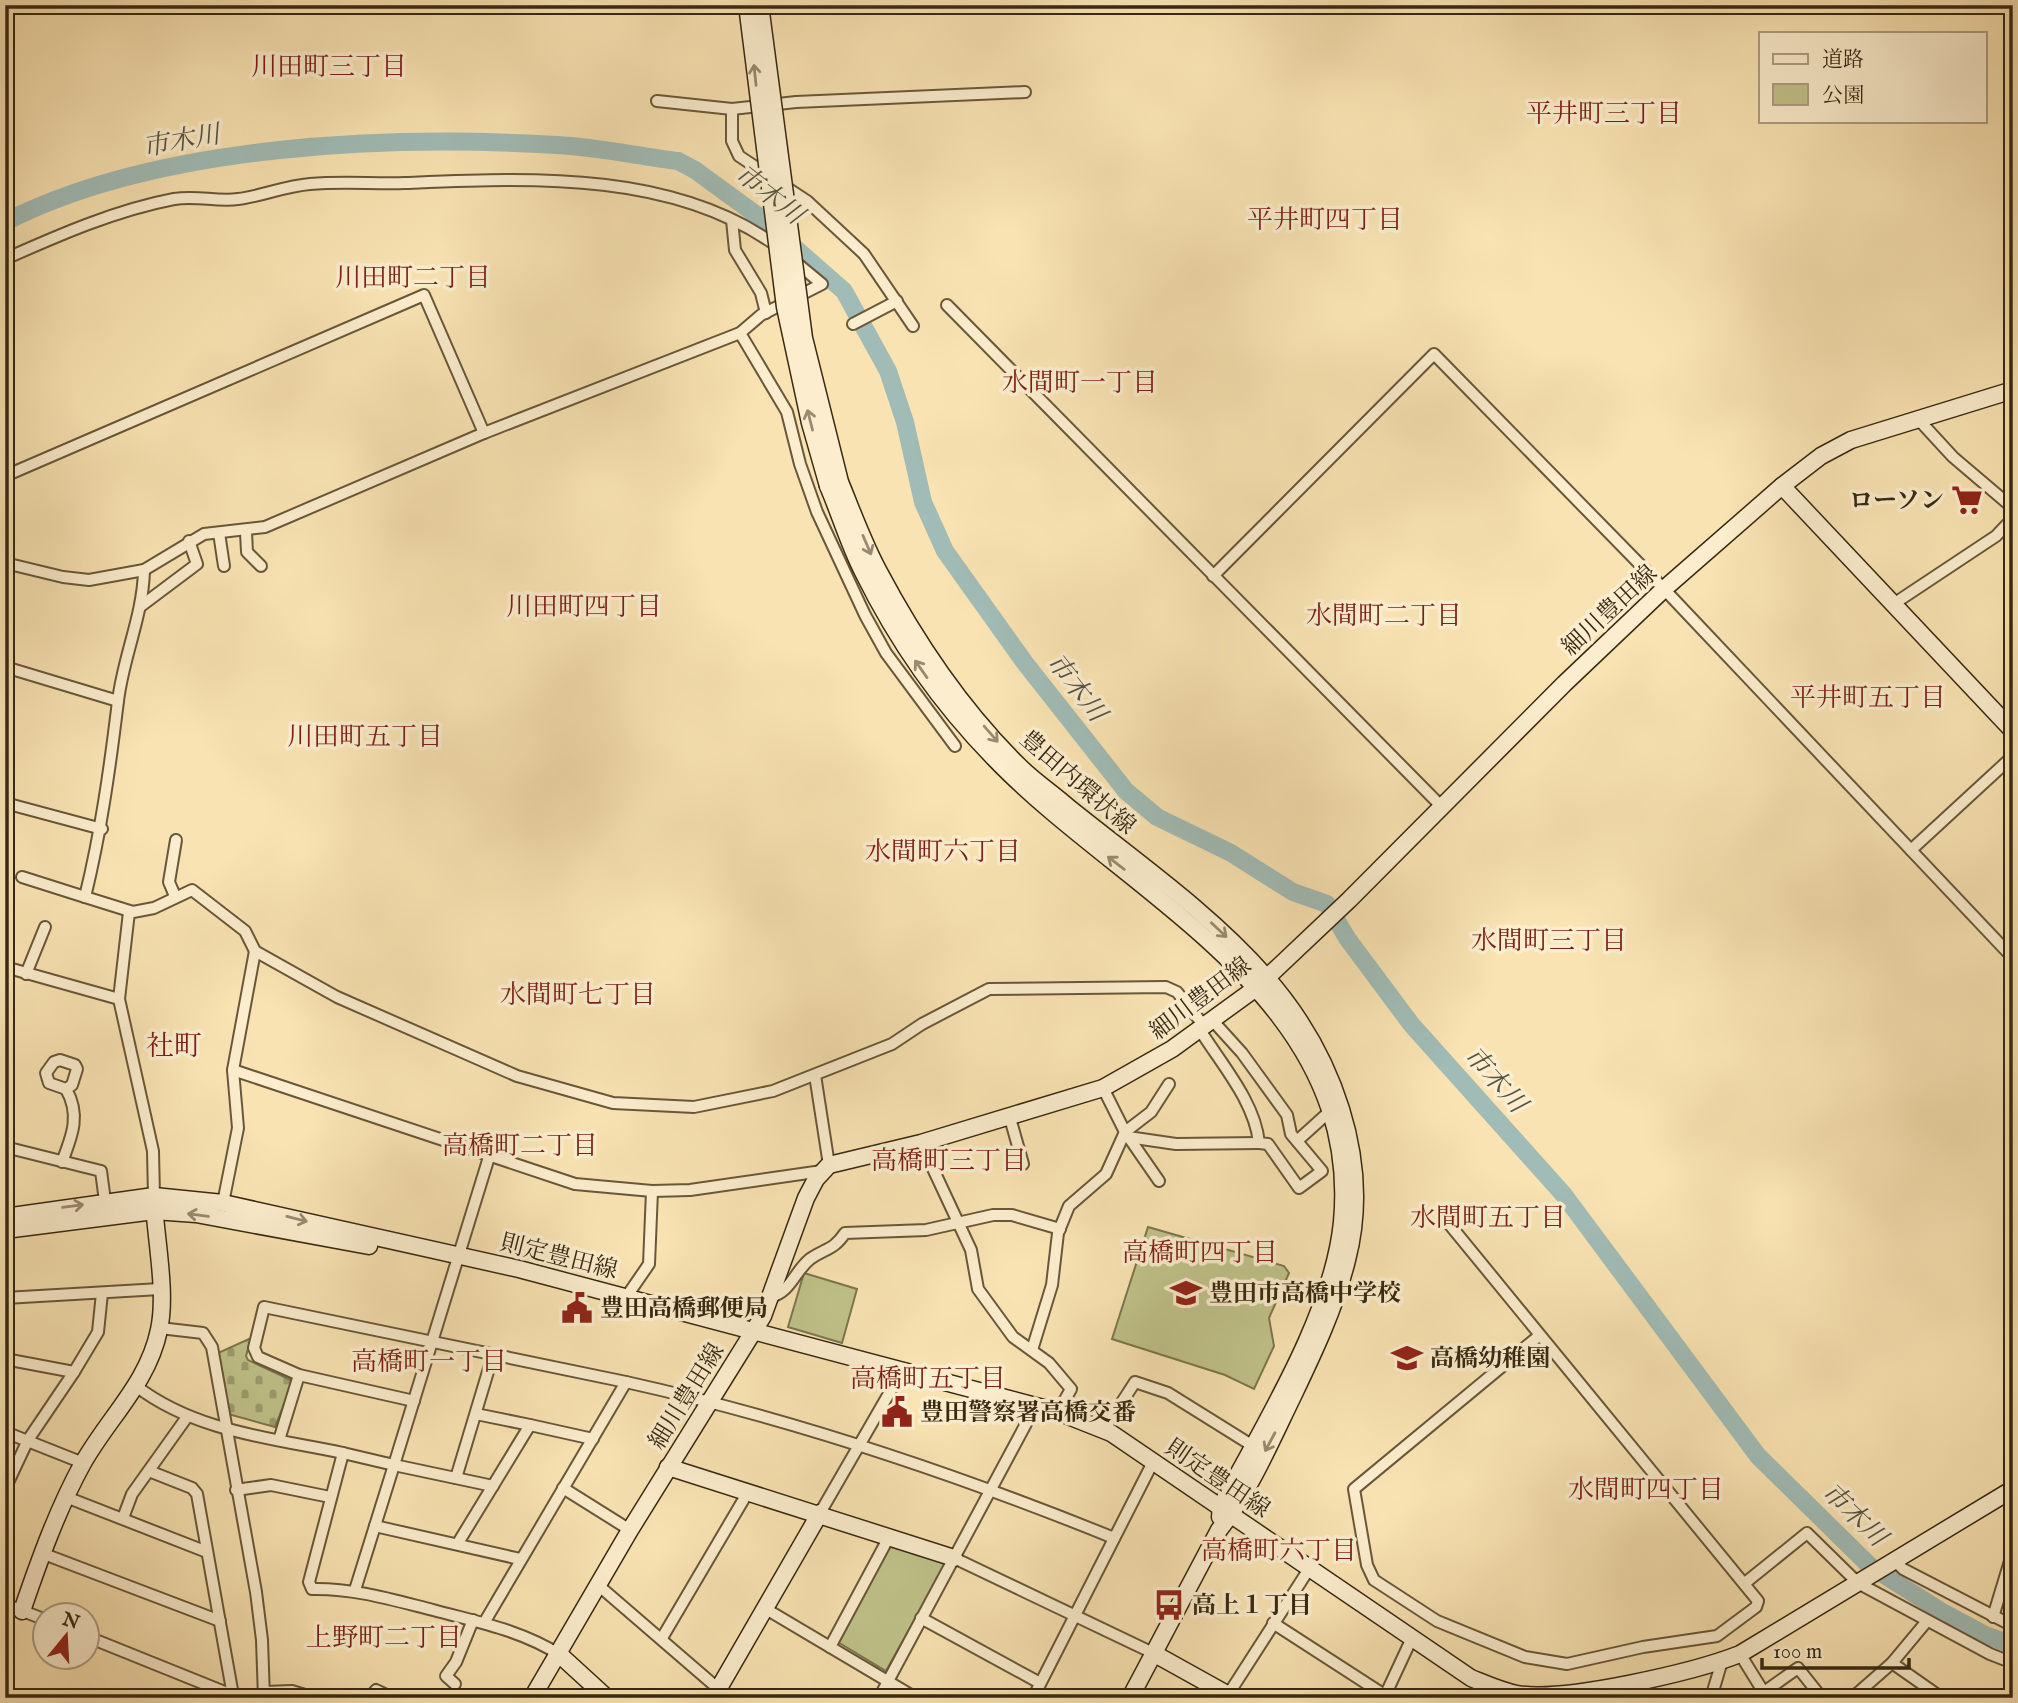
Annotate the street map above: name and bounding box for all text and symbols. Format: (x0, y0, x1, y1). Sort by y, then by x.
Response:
legend (1759, 32, 1986, 122)
text: 道路 (1822, 47, 1864, 74)
district label: 川田町三丁目 (251, 51, 407, 84)
one-way arrow (749, 64, 762, 87)
text: 公園 (1822, 83, 1864, 110)
district label: 平井町三丁目 (1526, 98, 1682, 131)
water label: 市木川 (140, 118, 225, 165)
water label: 市木川 (728, 158, 812, 234)
district label: 平井町四丁目 (1247, 204, 1403, 237)
district label: 川田町二丁目 (335, 262, 491, 295)
district label: 水間町一丁目 (1002, 367, 1158, 400)
one-way arrow (802, 409, 815, 431)
supermarket icon: ローソン (1950, 483, 1984, 517)
place label: ローソン (1849, 486, 1944, 517)
one-way arrow (861, 534, 874, 555)
street label: 細川豊田線 (1556, 559, 1664, 663)
district label: 川田町四丁目 (506, 591, 662, 624)
district label: 水間町二丁目 (1306, 600, 1462, 633)
water label: 市木川 (1039, 647, 1115, 731)
one-way arrow (914, 660, 928, 679)
district label: 平井町五丁目 (1790, 682, 1946, 715)
district label: 川田町五丁目 (287, 721, 443, 754)
street label: 豊田内環状線 (1013, 724, 1142, 842)
one-way arrow (983, 725, 999, 743)
district label: 水間町六丁目 (865, 836, 1021, 869)
one-way arrow (1107, 856, 1126, 871)
one-way arrow (1210, 921, 1227, 938)
district label: 水間町三丁目 (1471, 925, 1627, 958)
street label: 細川豊田線 (1144, 951, 1258, 1048)
district label: 水間町七丁目 (500, 979, 656, 1012)
district label: 社町 (146, 1030, 202, 1065)
water label: 市木川 (1457, 1040, 1535, 1122)
district label: 高橋町二丁目 (442, 1130, 598, 1163)
district label: 高橋町三丁目 (871, 1145, 1027, 1178)
one-way arrow (61, 1199, 83, 1212)
district label: 水間町五丁目 (1410, 1202, 1566, 1235)
one-way arrow (187, 1208, 210, 1221)
one-way arrow (285, 1213, 308, 1226)
street label: 則定豊田線 (497, 1228, 621, 1287)
district label: 高橋町四丁目 (1122, 1237, 1278, 1270)
school or university icon: 豊田市高橋中学校 (1169, 1276, 1203, 1310)
place label: 豊田市高橋中学校 (1209, 1279, 1401, 1310)
public building icon: 豊田高橋郵便局 (560, 1291, 594, 1325)
place label: 豊田高橋郵便局 (600, 1294, 768, 1325)
street label: 細川豊田線 (642, 1338, 732, 1456)
school or university icon: 高橋幼稚園 (1390, 1341, 1424, 1375)
place label: 高橋幼稚園 (1430, 1344, 1550, 1375)
district label: 高橋町一丁目 (351, 1346, 507, 1379)
district label: 高橋町五丁目 (850, 1363, 1006, 1396)
public building icon: 豊田警察署高橋交番 (880, 1395, 914, 1429)
place label: 豊田警察署高橋交番 (920, 1398, 1136, 1429)
one-way arrow (1263, 1431, 1276, 1452)
street label: 則定豊田線 (1159, 1433, 1276, 1526)
district label: 水間町四丁目 (1568, 1474, 1724, 1507)
water label: 市木川 (1814, 1476, 1896, 1556)
district label: 高橋町六丁目 (1201, 1535, 1357, 1568)
bus stop icon: 高上１丁目 (1152, 1588, 1186, 1622)
place label: 高上１丁目 (1192, 1591, 1312, 1622)
north arrow (32, 1602, 102, 1672)
text: N (58, 1607, 83, 1636)
district label: 上野町二丁目 (306, 1622, 462, 1655)
scale bar (1762, 1626, 1910, 1670)
text: 100 m (1773, 1639, 1822, 1666)

